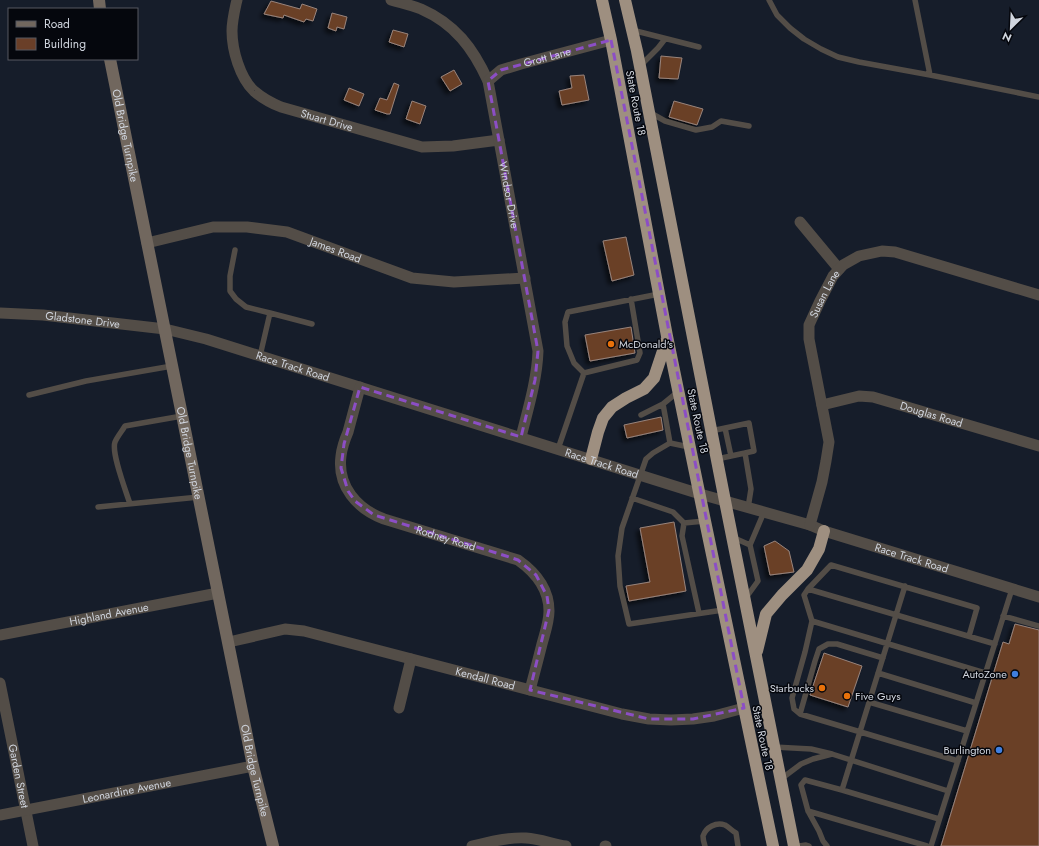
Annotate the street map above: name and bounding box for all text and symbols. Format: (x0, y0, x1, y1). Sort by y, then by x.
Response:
legend (8, 8, 138, 60)
north arrow (991, 8, 1031, 48)
text: Road (44, 15, 70, 33)
text: N (1000, 28, 1014, 46)
text: Building (44, 35, 86, 53)
street label: Grott Lane (522, 43, 573, 71)
street label: State Route 18 (622, 69, 650, 137)
street label: Old Bridge Turnpike (108, 88, 143, 184)
street label: Stuart Drive (299, 105, 355, 135)
street label: Windsor Drive (495, 160, 523, 230)
street label: James Road (306, 232, 364, 267)
street label: Susan Lane (805, 266, 843, 320)
street label: Gladstone Drive (45, 307, 121, 332)
place label: McDonald's (619, 336, 674, 352)
marker: McDonald's (606, 339, 616, 349)
street label: Race Track Road (254, 347, 332, 385)
street label: State Route 18 (683, 387, 713, 455)
street label: Douglas Road (898, 397, 965, 431)
street label: Old Bridge Turnpike (173, 405, 207, 501)
street label: Race Track Road (563, 444, 641, 482)
street label: Rodney Road (414, 521, 478, 555)
street label: Race Track Road (873, 539, 950, 577)
street label: Highland Avenue (68, 598, 150, 629)
street label: Kendall Road (454, 663, 517, 694)
place label: AutoZone (962, 666, 1007, 682)
marker: AutoZone (1010, 669, 1020, 679)
place label: Starbucks (770, 680, 815, 696)
marker: Starbucks (817, 683, 827, 693)
place label: Five Guys (855, 688, 901, 704)
marker: Five Guys (842, 691, 852, 701)
street label: State Route 18 (748, 704, 778, 772)
street label: Old Bridge Turnpike (237, 723, 273, 819)
place label: Burlington (943, 742, 991, 758)
street label: Garden Street (5, 743, 33, 810)
marker: Burlington (994, 745, 1004, 755)
street label: Leonardine Avenue (81, 774, 173, 807)

